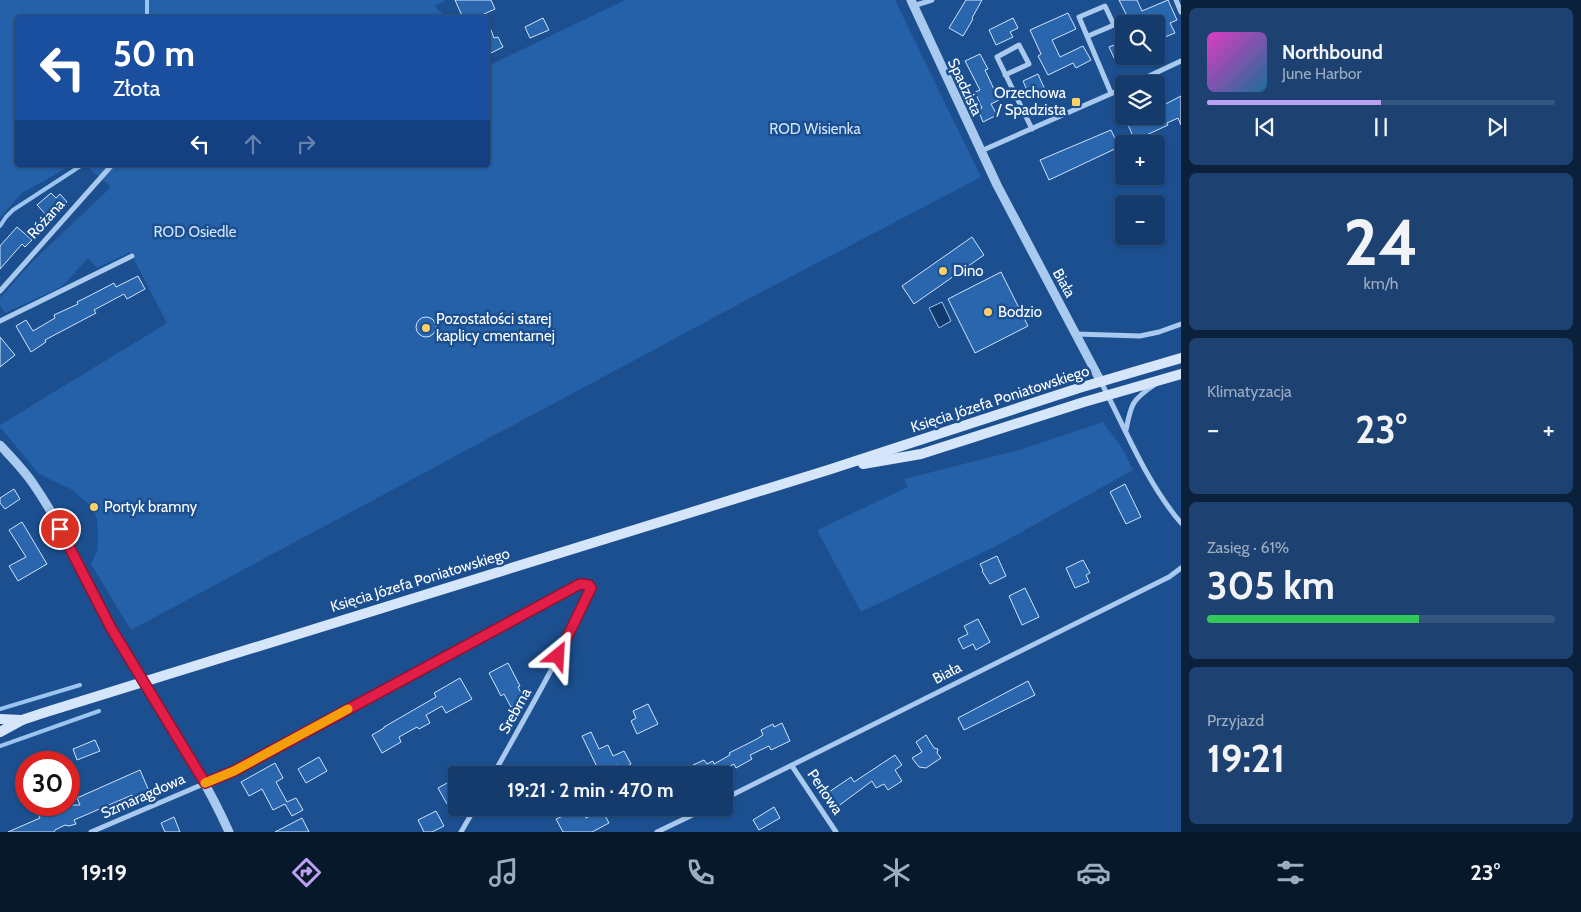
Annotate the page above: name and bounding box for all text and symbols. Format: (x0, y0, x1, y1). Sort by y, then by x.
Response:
map controls (1115, 15, 1165, 245)
button: search (1115, 15, 1165, 65)
text: 50 m (113, 32, 195, 75)
icon: left (30, 35, 95, 100)
text: Northbound (1282, 41, 1383, 64)
street label: Spadzista (944, 55, 986, 119)
text: June Harbor (1282, 64, 1362, 83)
text: Złota (113, 75, 160, 102)
button: layers (1115, 75, 1165, 125)
place label: Orzechowa / Spadzista (994, 84, 1067, 119)
marker: Orzechowa / Spadzista (1070, 96, 1082, 108)
icon: previous (1251, 113, 1279, 141)
icon: pause (1367, 113, 1395, 141)
icon: next (1483, 113, 1511, 141)
park label: ROD Wisienka (769, 120, 862, 138)
icon: left (186, 130, 214, 158)
icon: ahead (239, 130, 267, 158)
icon: right (292, 130, 320, 158)
button: + (1115, 135, 1165, 185)
street label: Różana (24, 195, 69, 242)
button: − (1115, 195, 1165, 245)
text: 24 (1344, 202, 1418, 281)
park label: ROD Osiedle (154, 223, 237, 241)
place label: Dino (953, 262, 984, 280)
marker: Dino (937, 265, 949, 277)
street label: Biała (1049, 266, 1080, 301)
text: km/h (1363, 274, 1399, 293)
place label: Bodzio (998, 303, 1042, 321)
marker: Bodzio (982, 306, 994, 318)
place label: Pozostałości starej kaplicy cmentarnej (436, 310, 555, 345)
marker: Pozostałości starej kaplicy cmentarnej (420, 322, 432, 334)
street label: Księcia Józefa Poniatowskiego (908, 362, 1092, 436)
text: Klimatyzacja (1207, 382, 1292, 401)
text: 23° (1355, 406, 1407, 453)
text: − (1207, 412, 1219, 446)
text: + (1543, 412, 1555, 446)
place label: Portyk bramny (104, 498, 198, 516)
marker: Portyk bramny (88, 501, 100, 513)
pin (39, 508, 81, 550)
icon: arrive (46, 515, 74, 543)
text: Zasięg · 61% (1207, 538, 1289, 557)
street label: Księcia Józefa Poniatowskiego (328, 544, 512, 616)
text: 305 km (1207, 562, 1335, 609)
position arrow (531, 629, 583, 681)
street label: Biała (930, 658, 965, 688)
street label: Srebrna (495, 684, 535, 737)
text: Przyjazd (1207, 711, 1264, 730)
text: 19:21 (1207, 735, 1285, 782)
speed limit sign: 30 (15, 751, 80, 816)
street label: Perłowa (803, 766, 847, 819)
street label: Szmaragdowa (98, 769, 188, 822)
text: 19:21 · 2 min · 470 m (507, 779, 674, 802)
icon: directions (289, 855, 324, 890)
icon: music (486, 855, 521, 890)
icon: phone (683, 855, 718, 890)
icon: climate (879, 855, 914, 890)
icon: car (1076, 855, 1111, 890)
icon: filters (1273, 855, 1308, 890)
text: 19:19 (81, 859, 127, 886)
text: 23° (1470, 859, 1500, 886)

